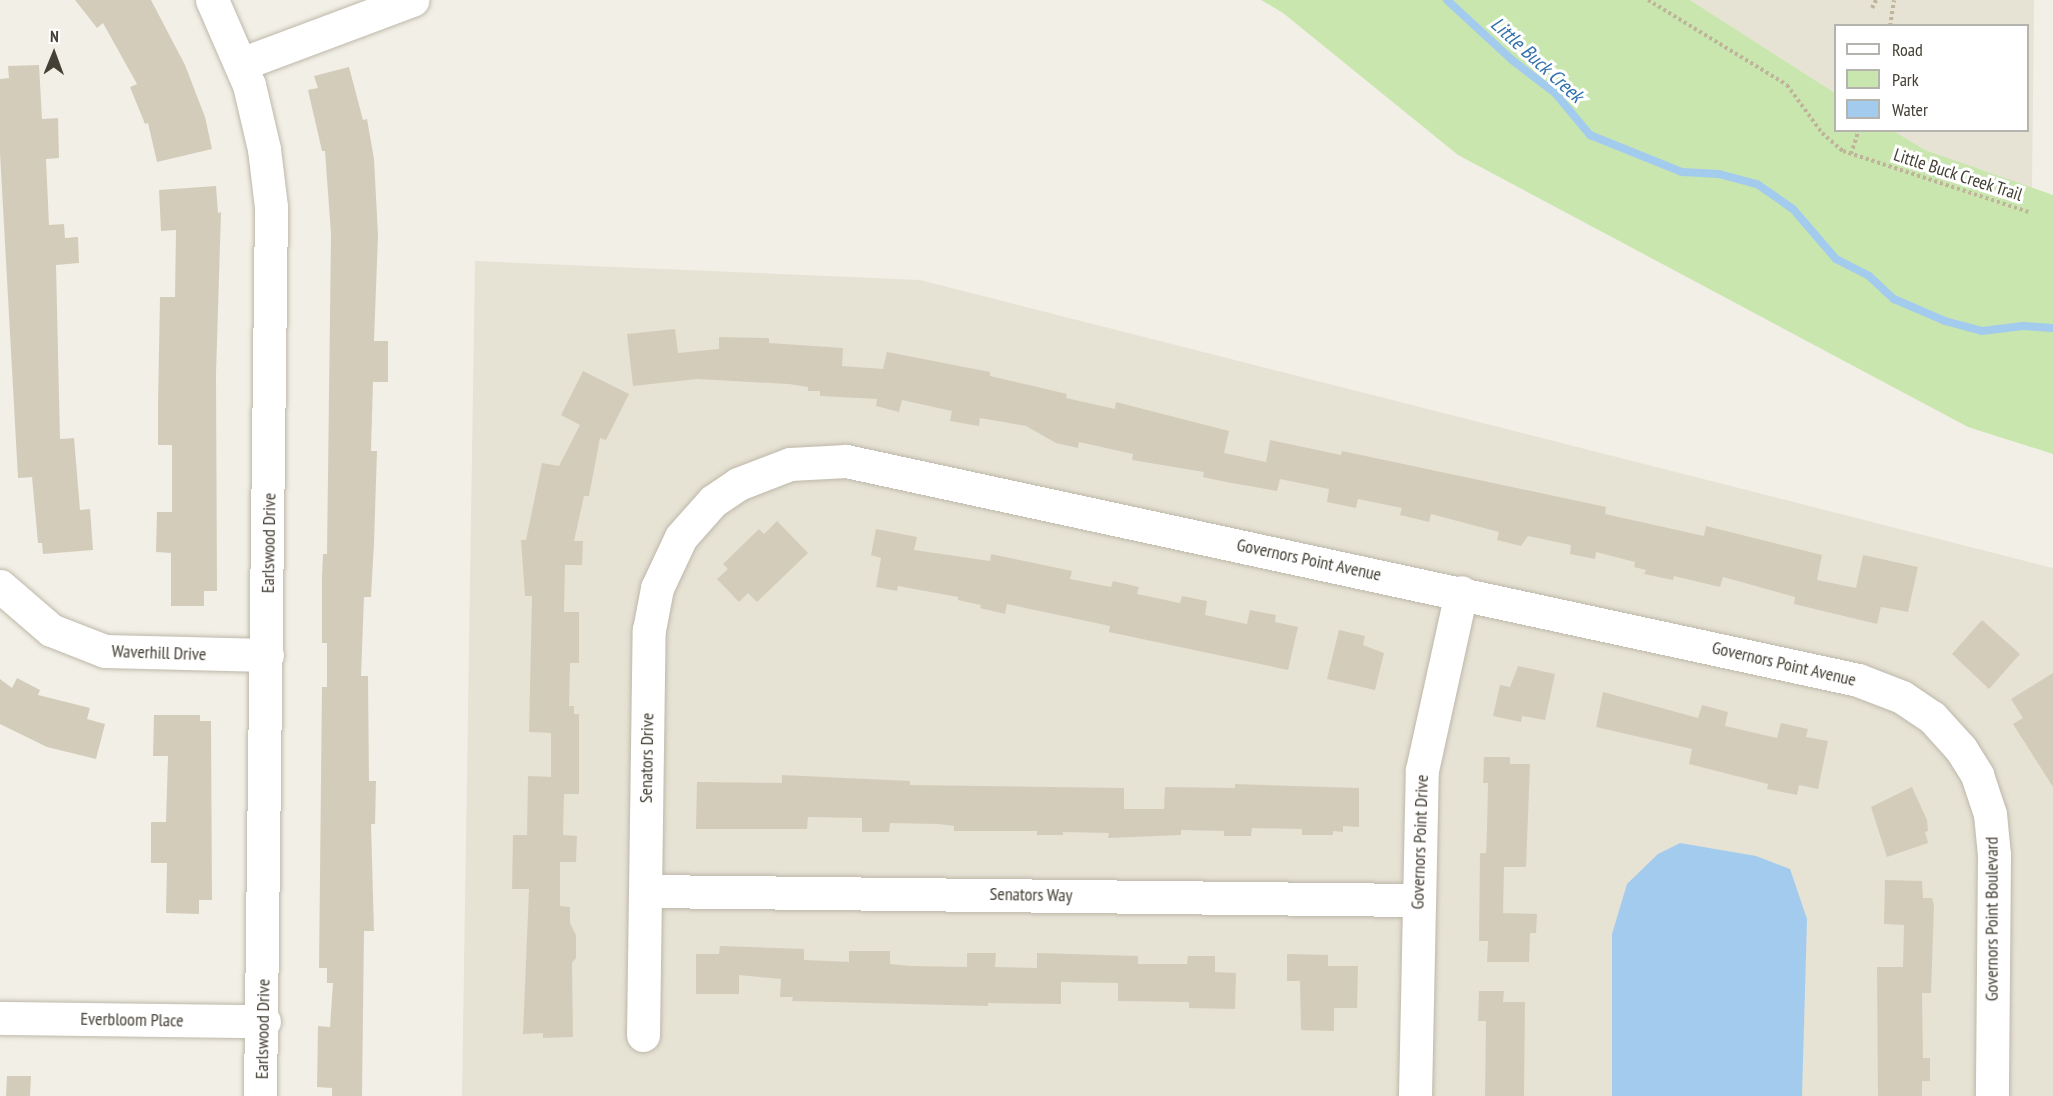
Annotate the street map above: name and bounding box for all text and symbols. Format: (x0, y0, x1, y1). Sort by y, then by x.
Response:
water label: Little Buck Creek (1486, 12, 1588, 108)
north arrow (24, 24, 84, 84)
legend (1834, 24, 2029, 132)
text: N (50, 26, 59, 46)
text: Road (1892, 38, 1923, 61)
text: Park (1892, 68, 1919, 91)
text: Water (1892, 98, 1928, 121)
street label: Little Buck Creek Trail (1890, 144, 2026, 206)
street label: Earlswood Drive (257, 493, 281, 593)
street label: Governors Point Avenue (1234, 534, 1384, 586)
street label: Governors Point Avenue (1710, 637, 1858, 691)
street label: Waverhill Drive (111, 641, 207, 665)
street label: Senators Drive (635, 713, 659, 803)
street label: Governors Point Drive (1407, 774, 1433, 910)
street label: Governors Point Boulevard (1981, 837, 2003, 1001)
street label: Senators Way (989, 883, 1073, 907)
street label: Earlswood Drive (251, 979, 275, 1079)
street label: Everbloom Place (80, 1008, 184, 1032)

